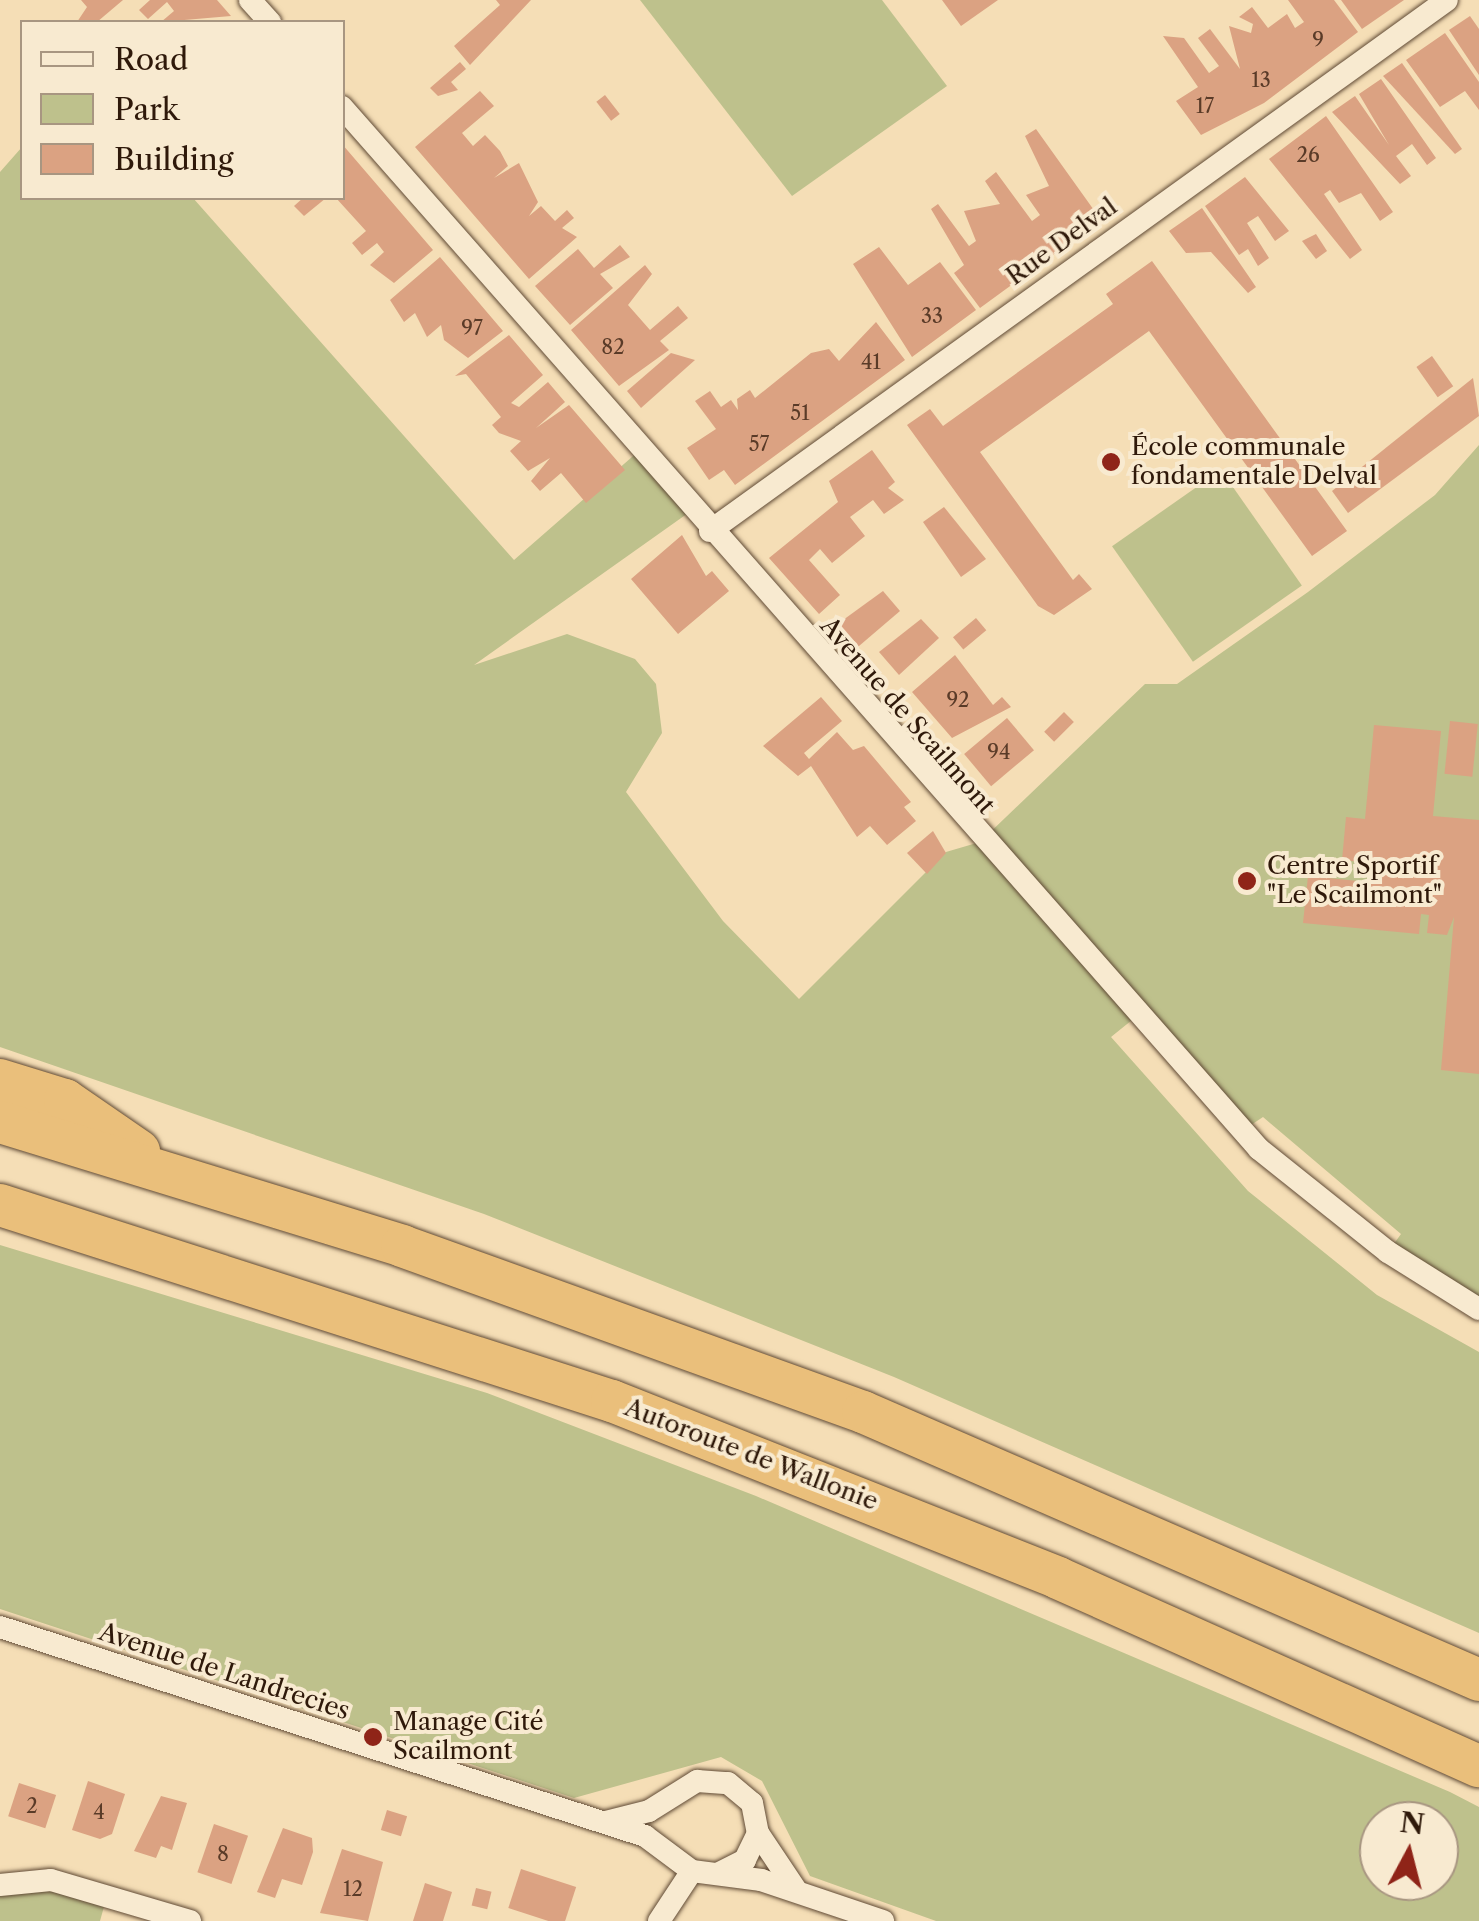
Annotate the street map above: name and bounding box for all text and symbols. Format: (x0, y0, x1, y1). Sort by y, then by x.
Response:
legend (20, 20, 345, 200)
house number: 9 (1312, 28, 1324, 52)
text: Road (114, 41, 188, 78)
house number: 13 (1251, 68, 1271, 92)
text: Park (114, 91, 179, 128)
house number: 17 (1196, 94, 1214, 118)
text: Building (114, 141, 234, 178)
house number: 26 (1296, 143, 1320, 167)
street label: Rue Delval (1001, 192, 1123, 292)
house number: 33 (921, 304, 943, 328)
house number: 97 (461, 316, 483, 340)
house number: 82 (601, 335, 625, 359)
house number: 41 (861, 350, 881, 374)
house number: 51 (790, 401, 810, 425)
house number: 57 (749, 432, 769, 456)
place label: École communale fondamentale Delval (1131, 433, 1377, 492)
marker: École communale fondamentale Delval (1100, 451, 1122, 473)
street label: Avenue de Scailmont (813, 612, 1001, 820)
house number: 92 (946, 688, 970, 712)
house number: 94 (987, 740, 1011, 764)
place label: Centre Sportif "Le Scailmont" (1267, 852, 1442, 911)
marker: Centre Sportif "Le Scailmont" (1236, 870, 1258, 892)
street label: Autoroute de Wallonie (620, 1393, 882, 1517)
street label: Avenue de Landrecies (95, 1617, 353, 1727)
place label: Manage Cité Scailmont (393, 1708, 544, 1767)
marker: Manage Cité Scailmont (362, 1726, 384, 1748)
house number: 2 (26, 1794, 38, 1818)
house number: 4 (93, 1800, 105, 1824)
north arrow (1359, 1801, 1459, 1901)
text: N (1398, 1805, 1427, 1842)
house number: 8 (217, 1842, 229, 1866)
house number: 12 (343, 1877, 363, 1901)

